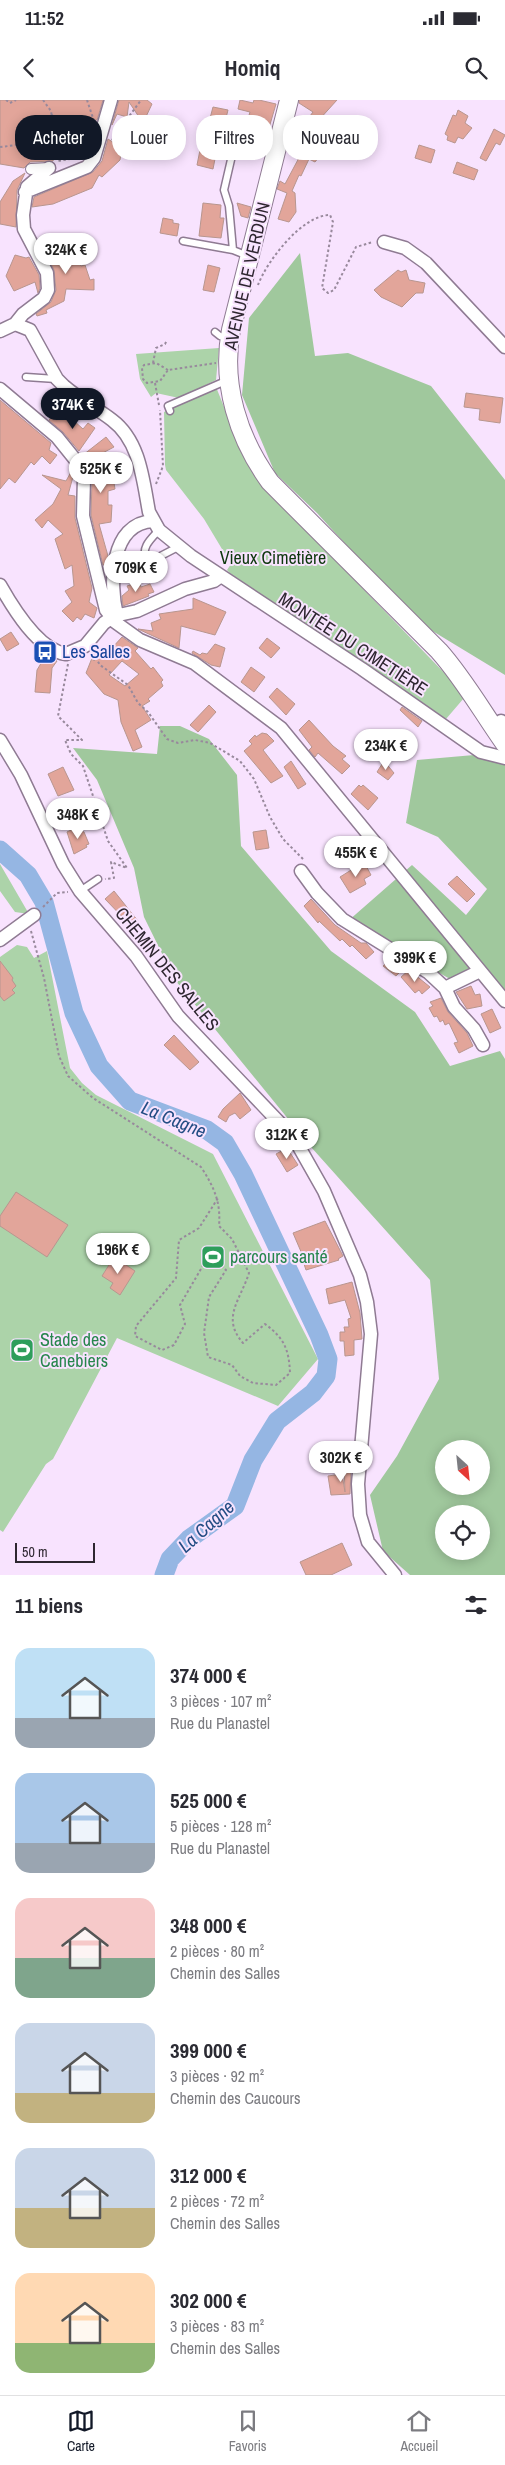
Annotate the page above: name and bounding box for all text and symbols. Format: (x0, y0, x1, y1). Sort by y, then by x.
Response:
text: 11:52 (25, 5, 64, 31)
text: Homiq (224, 53, 281, 83)
icon: back (15, 54, 43, 82)
icon: search (462, 54, 490, 82)
chip: Acheter (15, 115, 102, 160)
chip: Louer (112, 115, 186, 160)
chip: Filtres (196, 115, 273, 160)
chip: Nouveau (283, 115, 378, 160)
street label: AVENUE DE VERDUN (217, 200, 276, 353)
pin: 324K € (25, 232, 107, 275)
text: 324K € (45, 238, 87, 260)
pin: 374K € (32, 388, 114, 430)
text: 374K € (52, 393, 94, 415)
pin: 525K € (60, 452, 142, 494)
text: 525K € (80, 457, 122, 479)
park label: Vieux Cimetière (220, 545, 326, 570)
pin: 709K € (95, 550, 177, 593)
text: 709K € (115, 556, 157, 578)
street label: MONTÉE DU CIMETIÈRE (274, 586, 433, 701)
bus stop icon: Les Salles (32, 639, 58, 665)
place label: Les Salles (62, 639, 130, 664)
pin: 234K € (345, 728, 427, 771)
text: 234K € (365, 734, 407, 756)
pin: 348K € (37, 798, 119, 840)
text: 348K € (57, 803, 99, 825)
pin: 455K € (315, 836, 397, 878)
text: 455K € (335, 841, 377, 863)
street label: CHEMIN DES SALLES (110, 902, 225, 1036)
pin: 399K € (374, 940, 456, 983)
text: 399K € (394, 946, 436, 968)
water label: La Cagne (138, 1094, 210, 1144)
pin: 312K € (246, 1118, 328, 1160)
text: 312K € (266, 1123, 308, 1145)
pin: 196K € (77, 1232, 159, 1275)
text: 196K € (97, 1238, 139, 1260)
sports icon: parcours santé (200, 1244, 226, 1270)
place label: parcours santé (230, 1244, 328, 1269)
place label: Stade des Canebiers (40, 1327, 108, 1373)
sports icon: Stade des Canebiers (9, 1337, 35, 1363)
pin: 302K € (300, 1440, 382, 1483)
north arrow (435, 1440, 490, 1495)
map controls (435, 1440, 490, 1560)
text: 302K € (320, 1446, 362, 1468)
water label: La Cagne (172, 1494, 240, 1558)
button: locate (435, 1505, 490, 1560)
scale bar (15, 1540, 95, 1563)
text: 50 m (22, 1543, 48, 1561)
text: 11 biens (15, 1591, 83, 1620)
icon: filters (462, 1591, 490, 1619)
text: 374 000 € (170, 1661, 247, 1690)
icon: home (55, 1668, 115, 1728)
text: 3 pièces · 107 m² (170, 1690, 271, 1712)
text: Rue du Planastel (170, 1712, 270, 1734)
text: 525 000 € (170, 1786, 247, 1815)
icon: home (55, 1793, 115, 1853)
text: 5 pièces · 128 m² (170, 1815, 271, 1837)
text: Rue du Planastel (170, 1837, 270, 1859)
text: 348 000 € (170, 1911, 247, 1940)
icon: home (55, 1918, 115, 1978)
text: 2 pièces · 80 m² (170, 1940, 264, 1962)
text: Chemin des Salles (170, 1962, 280, 1984)
text: 399 000 € (170, 2036, 247, 2065)
icon: home (55, 2043, 115, 2103)
text: 3 pièces · 92 m² (170, 2065, 264, 2087)
text: Chemin des Caucours (170, 2087, 301, 2109)
text: 312 000 € (170, 2161, 247, 2190)
icon: home (55, 2168, 115, 2228)
text: 2 pièces · 72 m² (170, 2190, 264, 2212)
text: Chemin des Salles (170, 2212, 280, 2234)
text: 302 000 € (170, 2286, 247, 2315)
icon: home (55, 2293, 115, 2353)
text: 3 pièces · 83 m² (170, 2315, 264, 2337)
text: Chemin des Salles (170, 2337, 280, 2359)
tab: Carte (67, 2407, 95, 2455)
tab: Favoris (229, 2407, 267, 2455)
tab: Accueil (400, 2407, 438, 2455)

